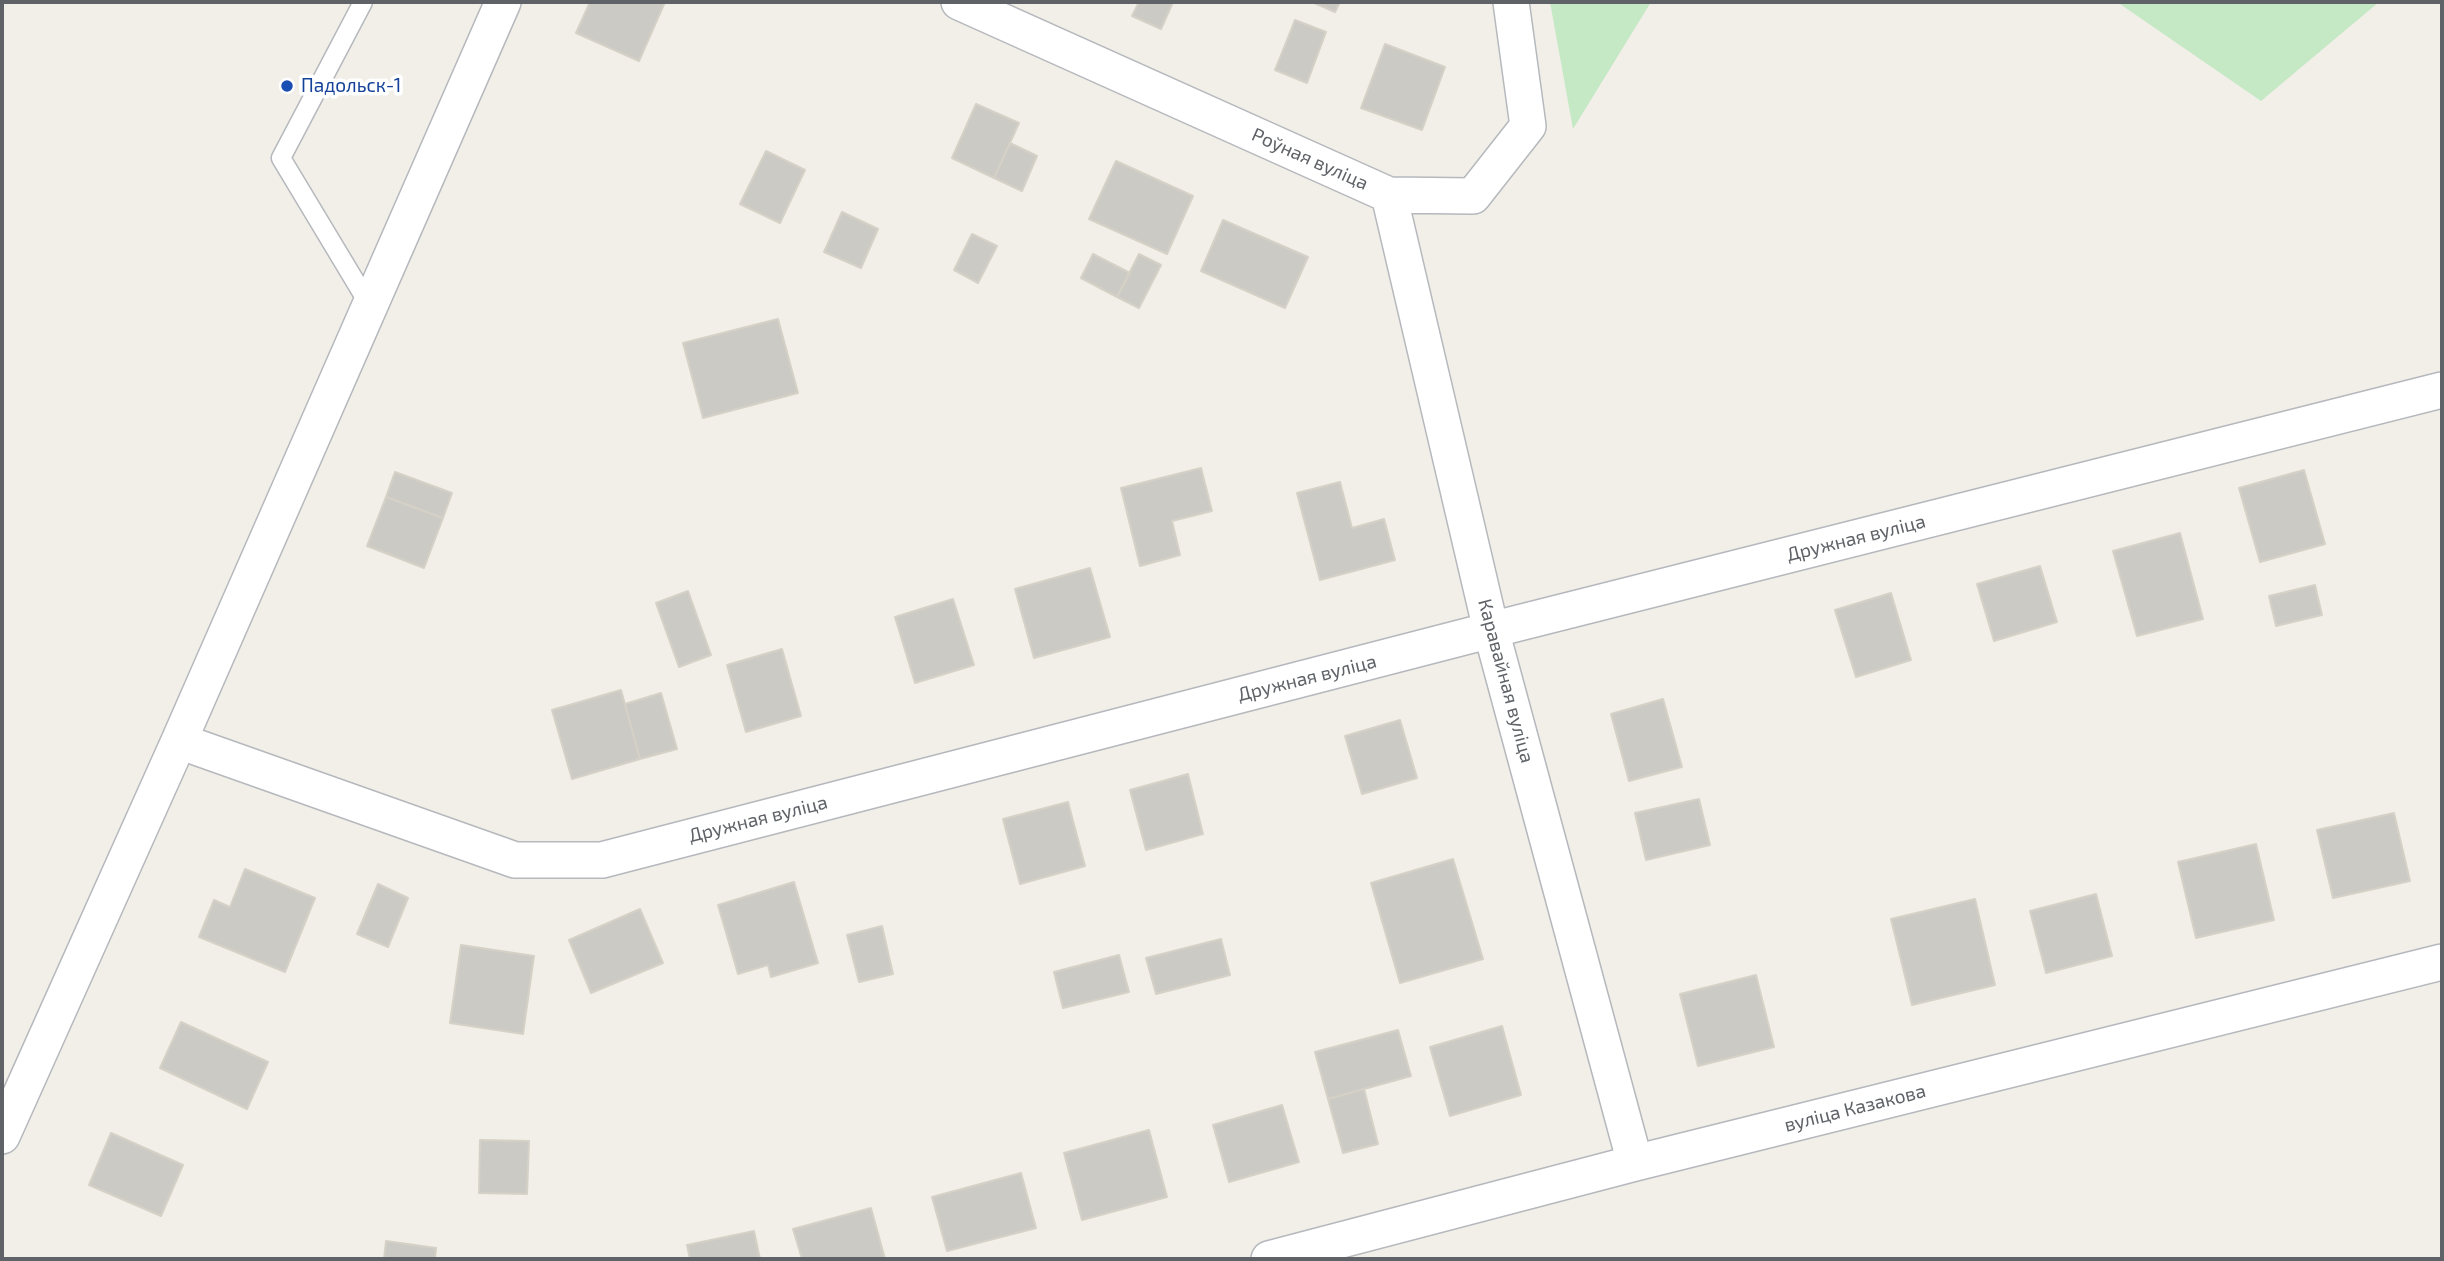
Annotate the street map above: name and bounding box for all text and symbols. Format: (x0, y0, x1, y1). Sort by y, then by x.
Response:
place label: Падольск-1 (301, 75, 401, 97)
marker: Падольск-1 (279, 78, 295, 94)
street label: Роўная вуліца (1248, 123, 1372, 195)
street label: Дружная вуліца (1784, 510, 1928, 566)
street label: Каравайная вуліца (1473, 597, 1539, 765)
street label: Дружная вуліца (1235, 650, 1379, 706)
street label: Дружная вуліца (686, 791, 830, 847)
street label: вуліца Казакова (1782, 1079, 1928, 1137)

